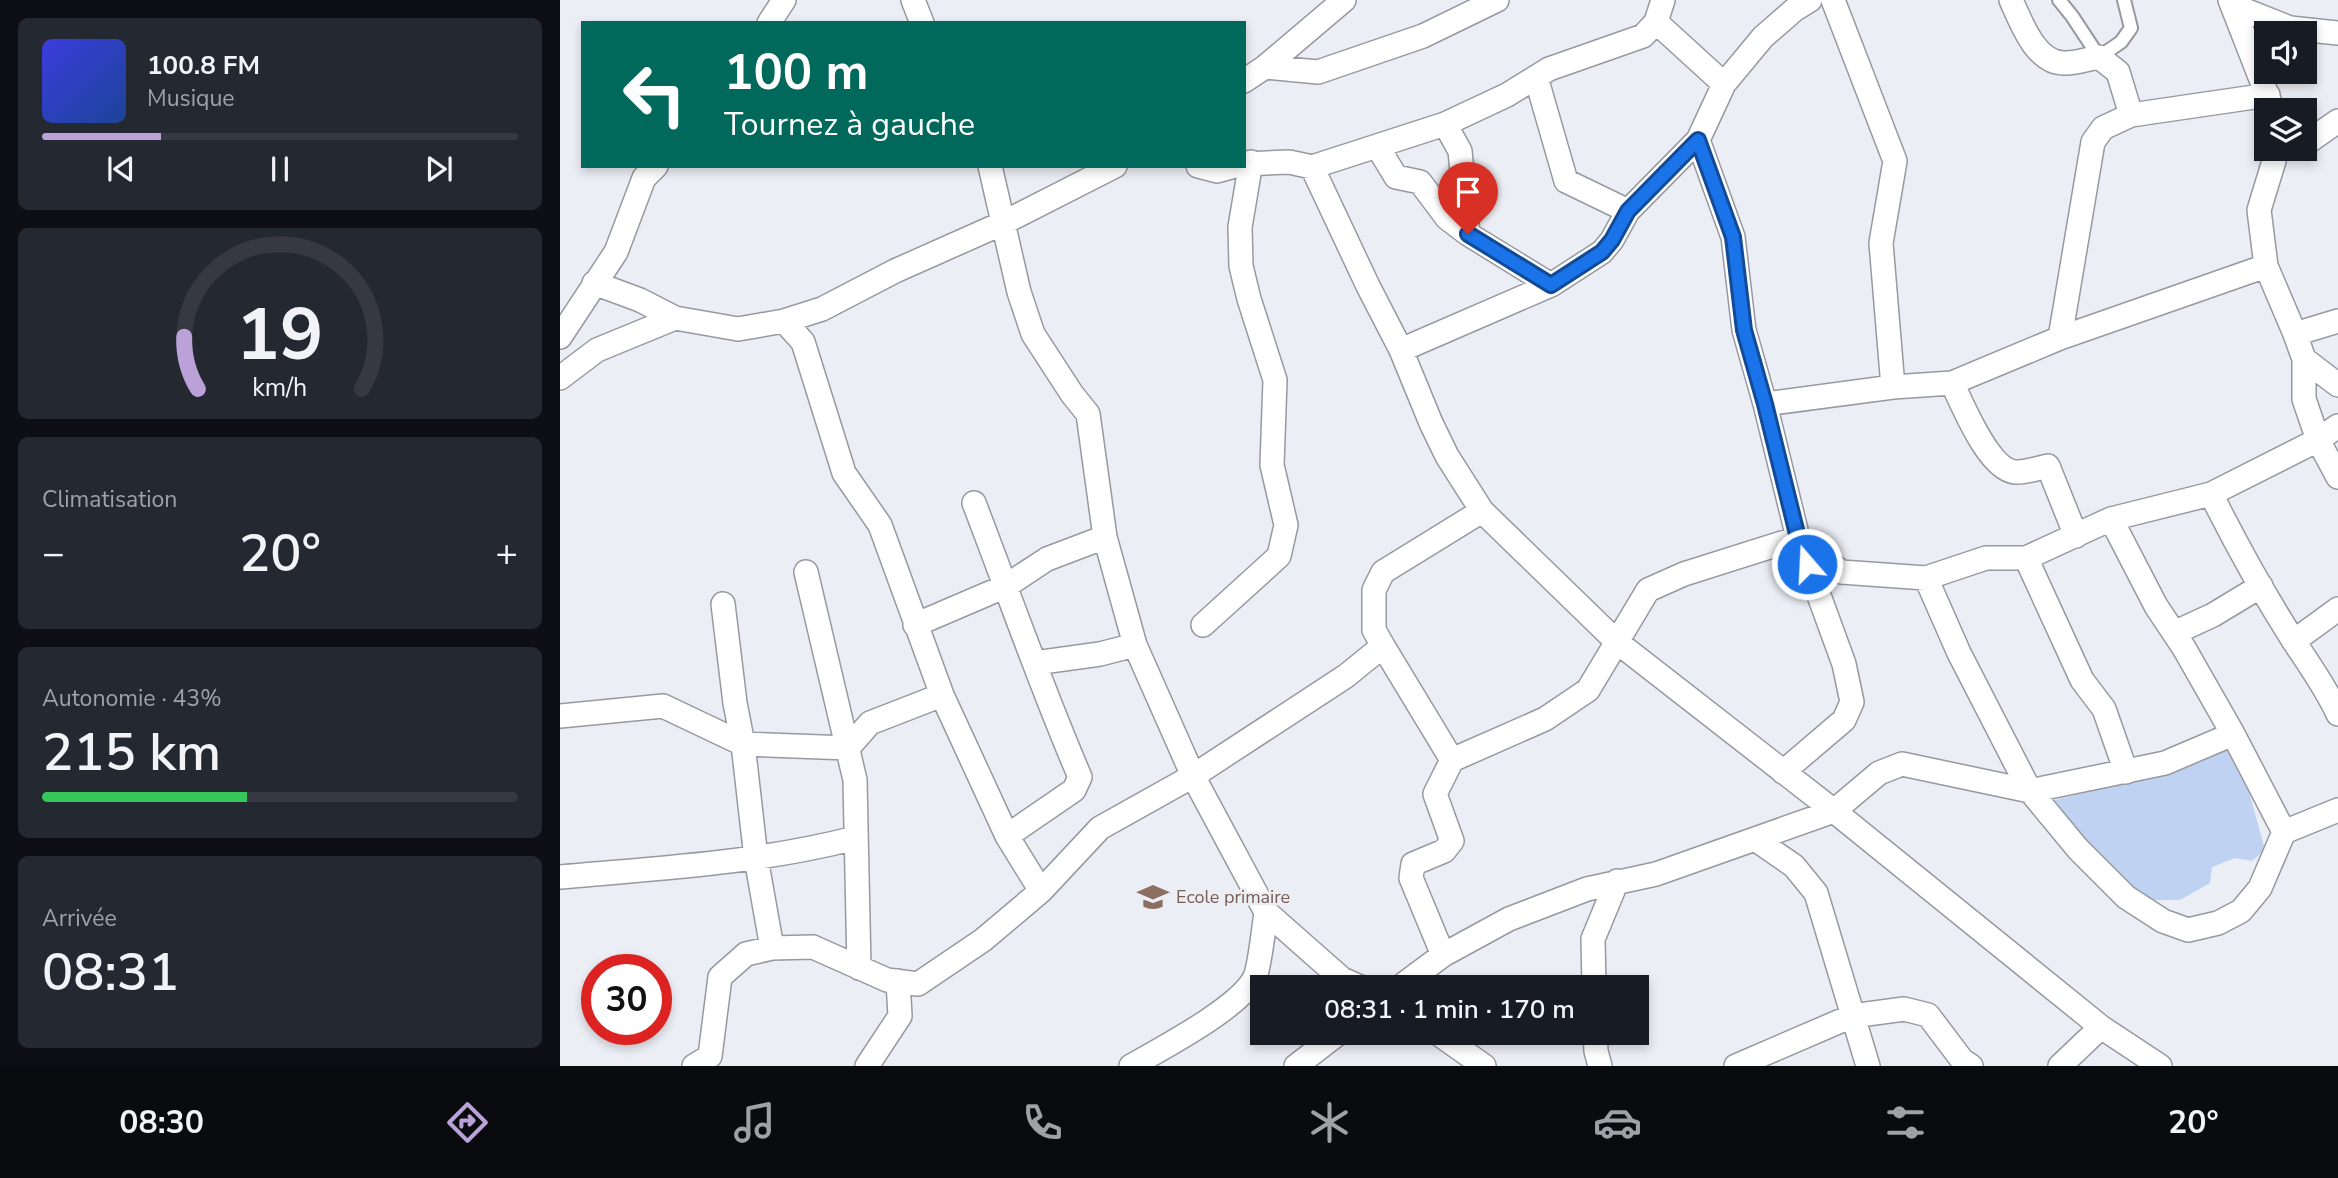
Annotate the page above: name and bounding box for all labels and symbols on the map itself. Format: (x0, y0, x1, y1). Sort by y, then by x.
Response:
pin (1438, 162, 1498, 234)
position arrow (1770, 527, 1844, 601)
school or university icon: Ecole primaire (1136, 880, 1170, 914)
place label: Ecole primaire (1176, 885, 1290, 909)
speed limit sign: 30 (581, 954, 672, 1045)

